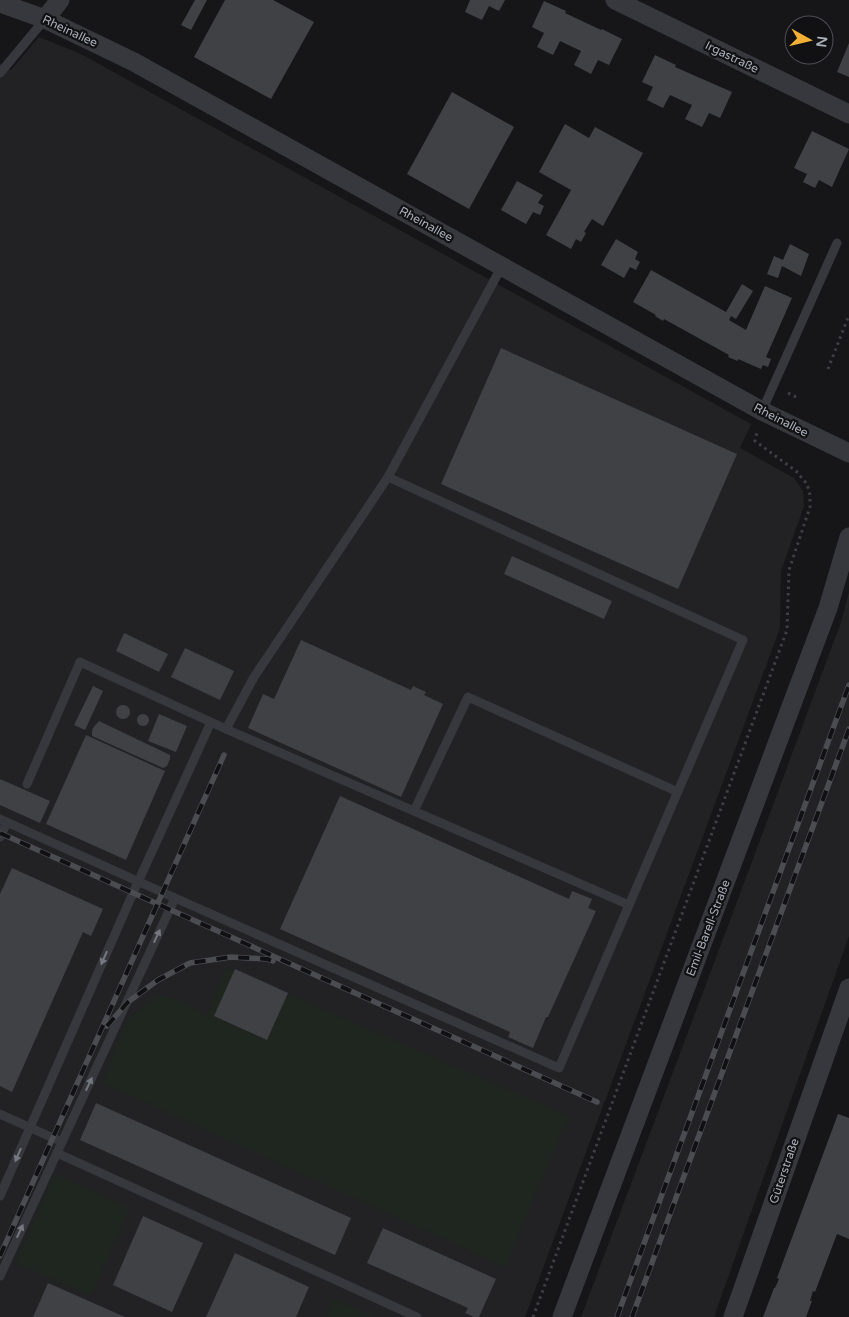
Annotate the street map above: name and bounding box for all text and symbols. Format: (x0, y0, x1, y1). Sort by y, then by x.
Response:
street label: Rheinallee (40, 12, 100, 50)
north arrow (784, 15, 834, 65)
text: N (812, 35, 831, 48)
street label: Irgastraße (703, 38, 761, 76)
street label: Rheinallee (397, 204, 455, 245)
street label: Rheinallee (751, 400, 811, 440)
street label: Emil-Barell-Straße (683, 878, 733, 978)
one-way arrow (153, 929, 161, 944)
one-way arrow (100, 951, 108, 965)
one-way arrow (85, 1077, 93, 1091)
street label: Güterstraße (766, 1136, 802, 1205)
one-way arrow (13, 1148, 21, 1162)
one-way arrow (16, 1224, 25, 1239)

